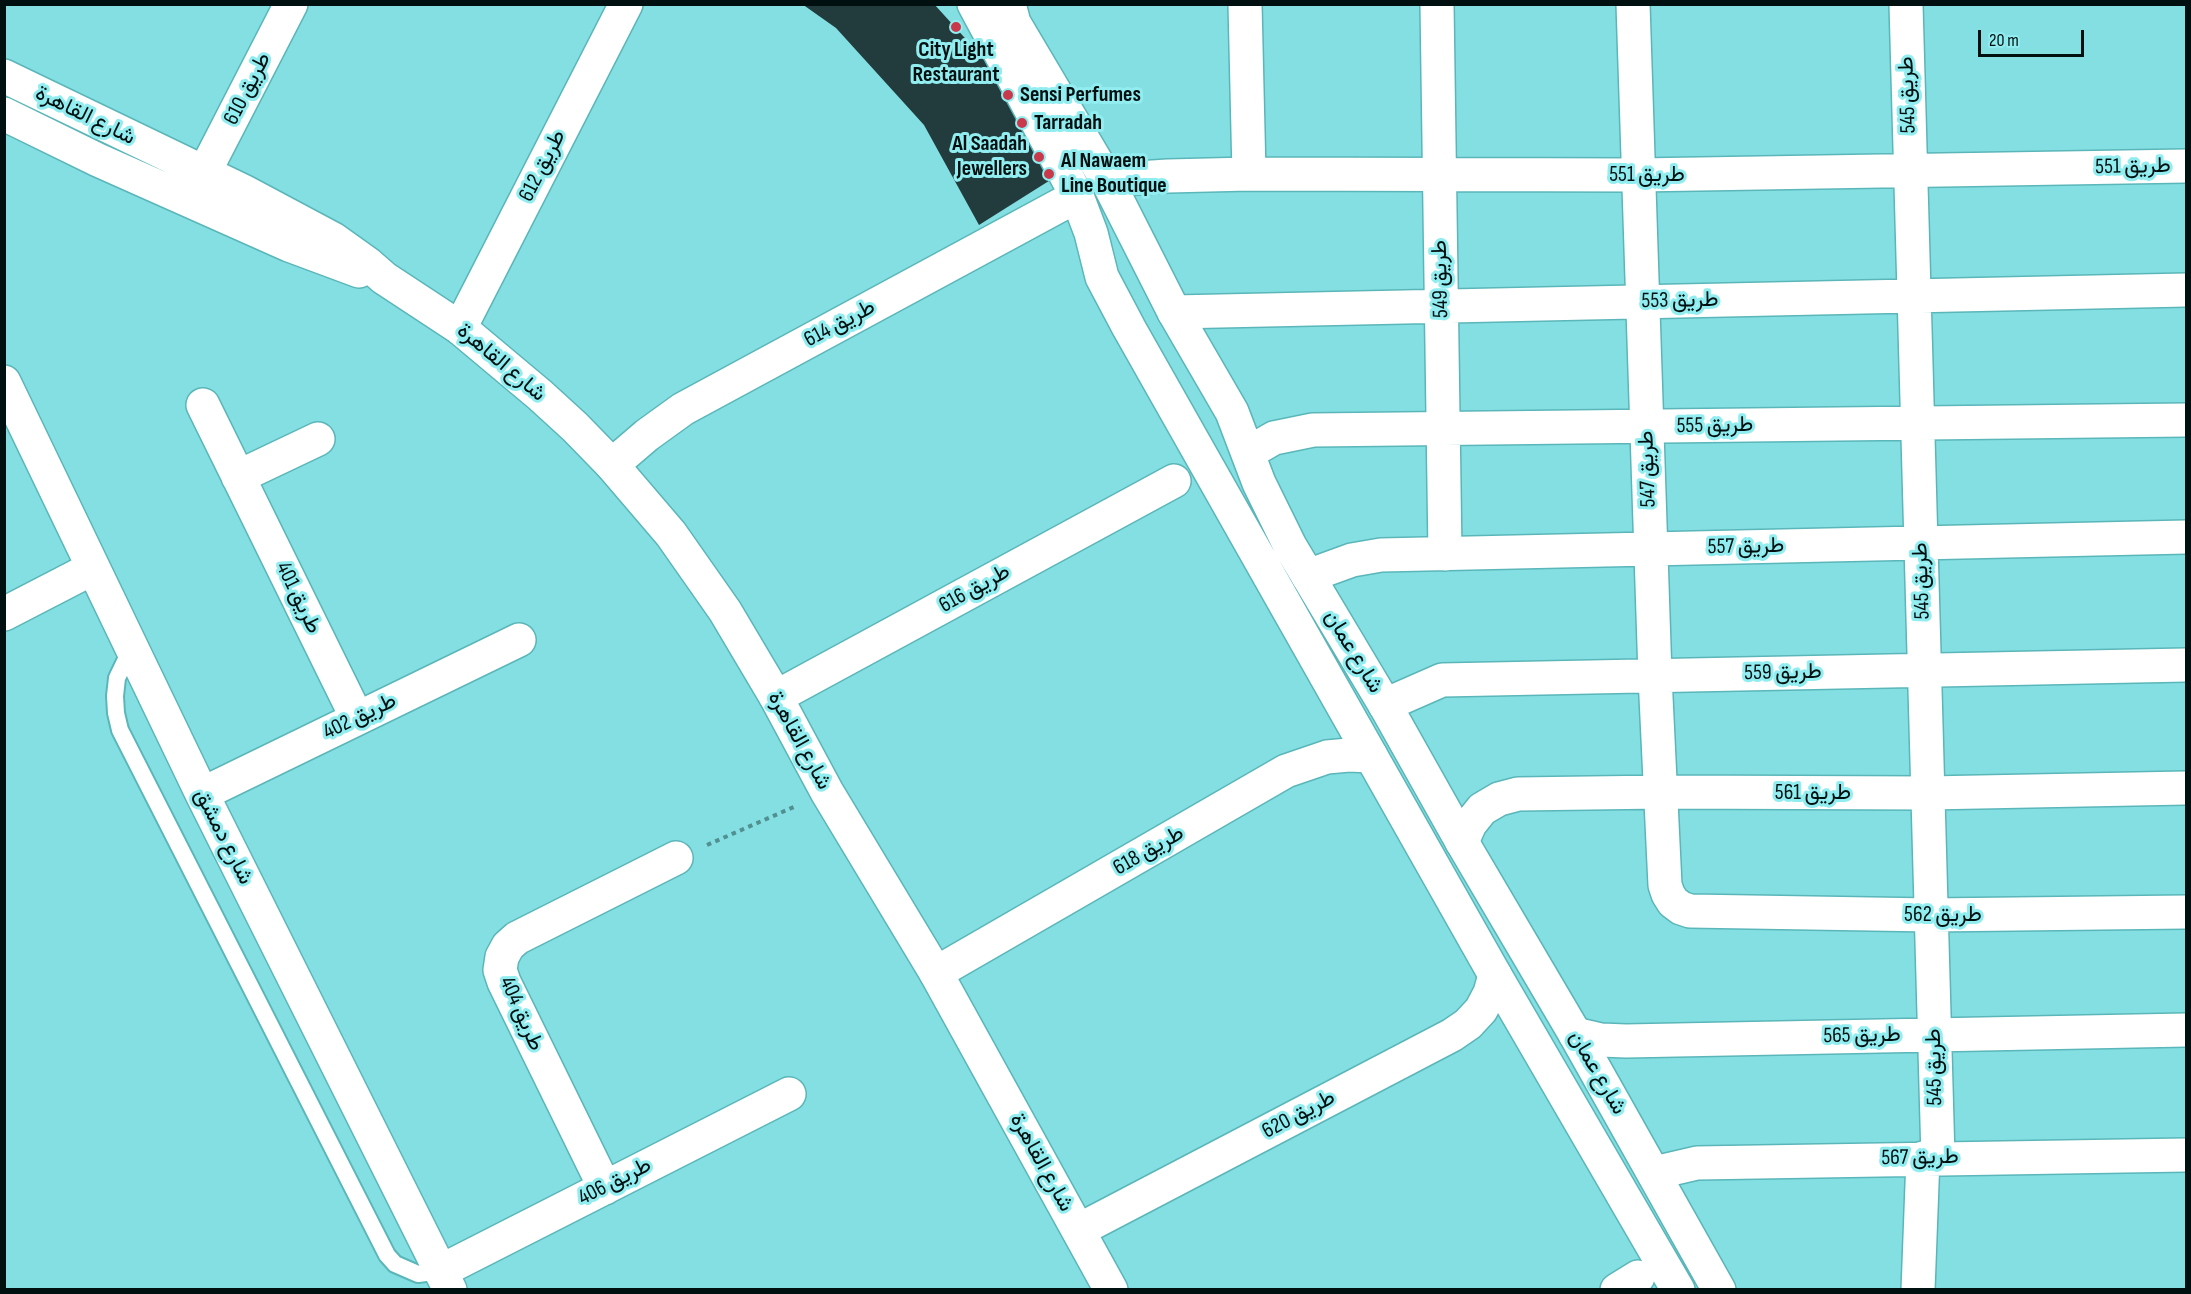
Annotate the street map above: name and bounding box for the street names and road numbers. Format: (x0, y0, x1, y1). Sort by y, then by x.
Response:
street label: طريق 610 (219, 49, 277, 129)
street label: طريق 545 (1893, 56, 1923, 134)
street label: شارع القاهرة (31, 80, 139, 152)
street label: طريق 612 (514, 126, 572, 206)
street label: طريق 551 (2095, 153, 2171, 181)
street label: طريق 551 (1609, 162, 1685, 188)
street label: طريق 549 (1427, 240, 1455, 318)
street label: طريق 553 (1641, 287, 1719, 315)
street label: طريق 614 (800, 294, 880, 354)
street label: شارع القاهرة (451, 318, 551, 408)
street label: طريق 555 (1676, 412, 1754, 440)
street label: طريق 547 (1633, 430, 1663, 508)
street label: طريق 557 (1708, 533, 1784, 561)
street label: طريق 545 (1907, 542, 1937, 620)
street label: طريق 401 (269, 558, 327, 638)
street label: طريق 616 (935, 559, 1015, 619)
street label: شارع عمان (1318, 606, 1388, 698)
street label: طريق 559 (1744, 659, 1822, 687)
street label: شارع القاهرة (761, 687, 837, 795)
street label: طريق 402 (319, 688, 401, 746)
street label: طريق 561 (1775, 780, 1851, 806)
street label: شارع دمشق (188, 785, 258, 889)
street label: طريق 618 (1109, 820, 1189, 882)
street label: طريق 562 (1904, 902, 1982, 928)
street label: طريق 404 (493, 973, 549, 1055)
street label: طريق 565 (1823, 1022, 1901, 1050)
street label: شارع عمان (1562, 1026, 1632, 1120)
street label: طريق 545 (1921, 1028, 1949, 1106)
street label: طريق 620 (1258, 1085, 1340, 1145)
street label: شارع القاهرة (1003, 1109, 1079, 1217)
street label: طريق 567 (1881, 1144, 1959, 1172)
street label: طريق 406 (574, 1152, 656, 1212)

